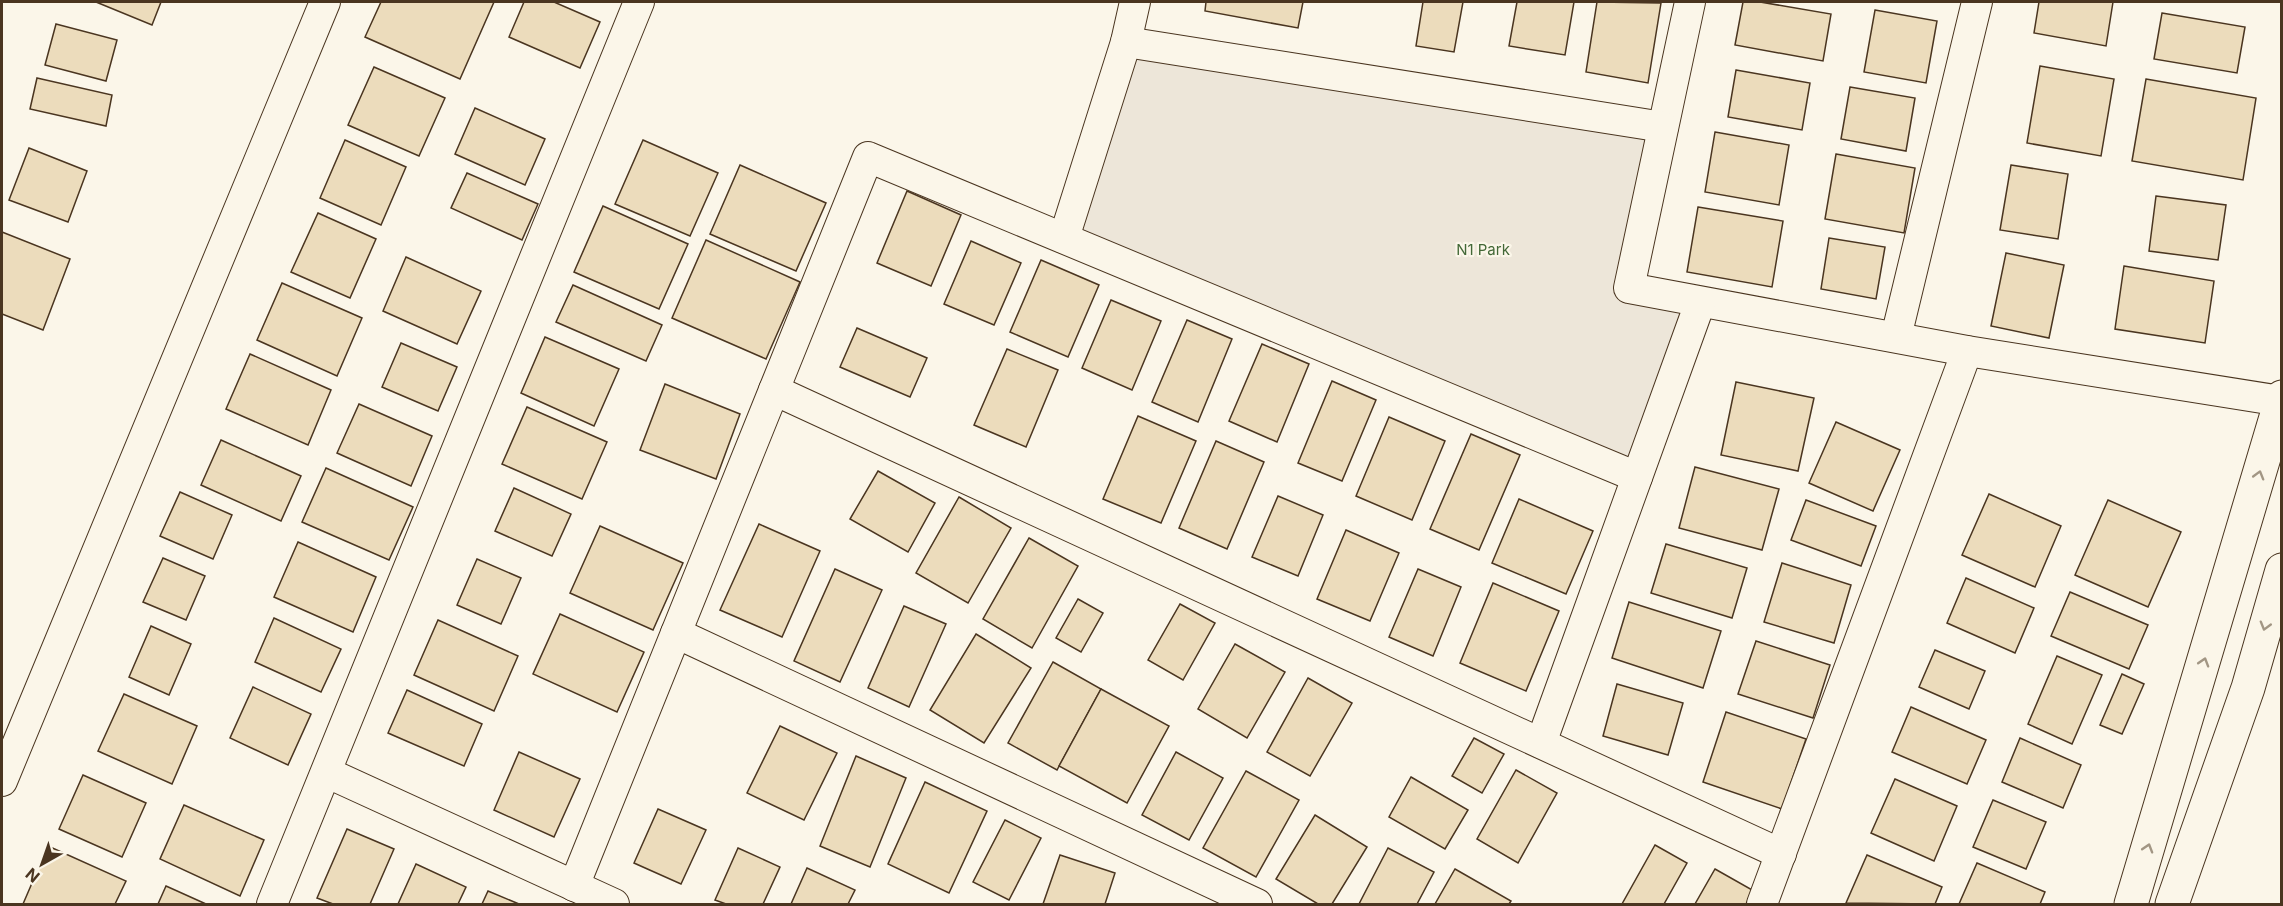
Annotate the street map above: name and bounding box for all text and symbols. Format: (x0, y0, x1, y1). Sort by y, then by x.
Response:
park label: N1 Park (1456, 240, 1511, 259)
one-way arrow (2252, 470, 2264, 481)
one-way arrow (2260, 620, 2272, 631)
one-way arrow (2197, 657, 2209, 668)
north arrow (12, 834, 72, 894)
one-way arrow (2140, 844, 2153, 854)
text: N (21, 864, 43, 887)

